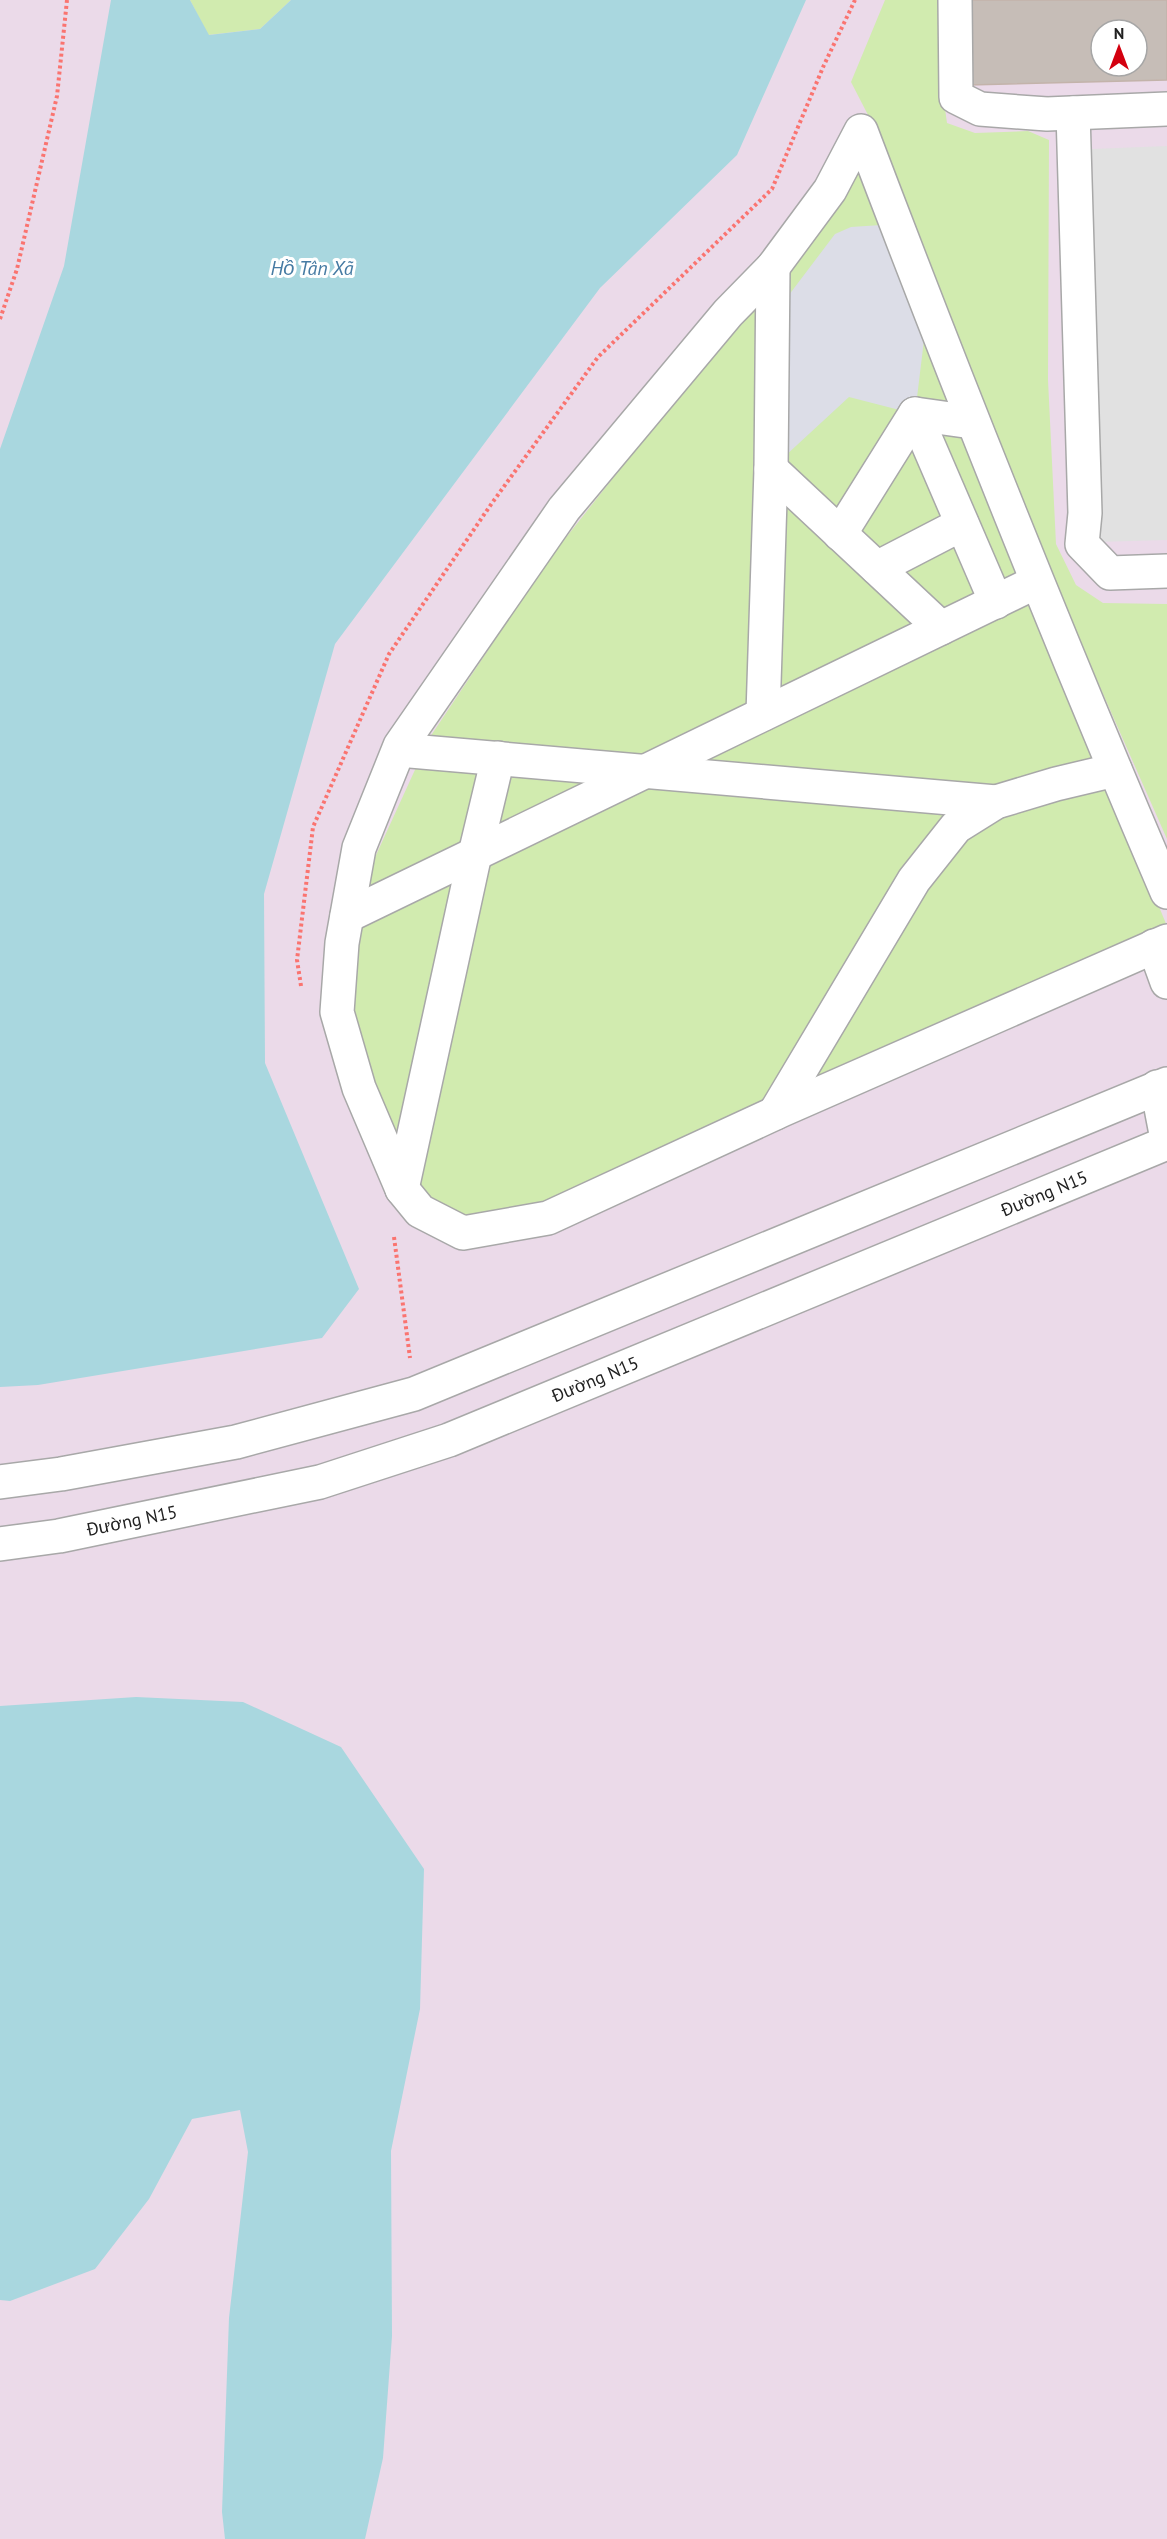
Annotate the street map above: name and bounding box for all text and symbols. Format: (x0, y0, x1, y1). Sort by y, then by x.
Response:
north arrow (1089, 18, 1149, 78)
text: N (1114, 23, 1124, 43)
water label: Hồ Tân Xã (271, 255, 354, 281)
street label: Đường N15 (996, 1165, 1091, 1222)
street label: Đường N15 (547, 1351, 642, 1408)
street label: Đường N15 (84, 1500, 179, 1541)

